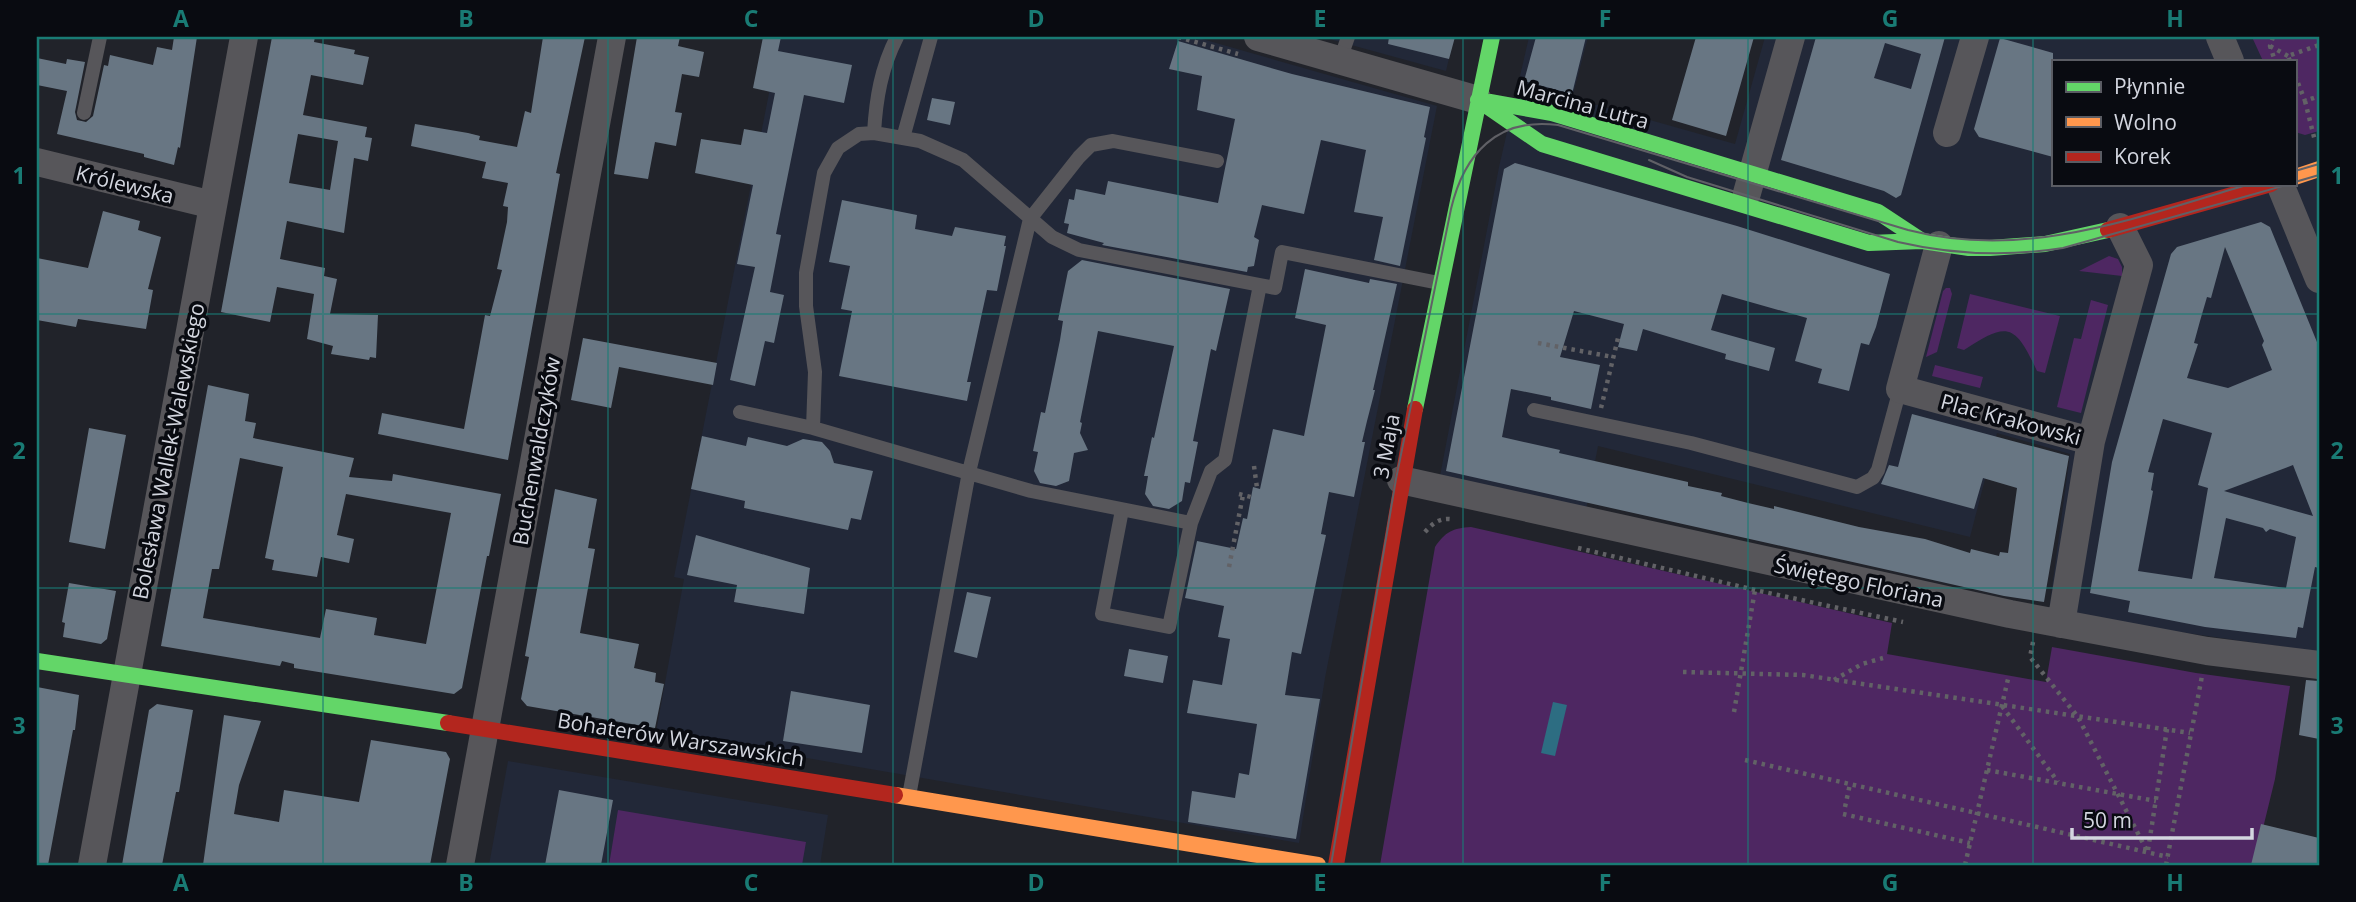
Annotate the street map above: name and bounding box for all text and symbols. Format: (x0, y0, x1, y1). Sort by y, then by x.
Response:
text: A (173, 2, 189, 34)
text: B (458, 2, 474, 34)
text: C (744, 2, 758, 34)
text: D (1027, 2, 1045, 34)
text: E (1314, 2, 1326, 34)
text: F (1599, 2, 1611, 34)
text: G (1882, 2, 1898, 34)
text: H (2166, 2, 2184, 34)
legend (2052, 60, 2296, 186)
text: Płynnie (2114, 72, 2185, 100)
street label: Marcina Lutra (1514, 73, 1652, 135)
text: Wolno (2114, 108, 2177, 136)
text: Korek (2114, 142, 2171, 170)
street label: Królewska (73, 158, 177, 210)
text: 1 (12, 159, 26, 191)
text: 1 (2330, 159, 2344, 191)
street label: Bolesława Wallek-Walewskiego (125, 300, 211, 602)
street label: Buchenwaldczyków (506, 354, 566, 547)
street label: Plac Krakowski (1938, 387, 2084, 451)
street label: 3 Maja (1366, 411, 1406, 481)
text: 2 (12, 434, 26, 466)
text: 2 (2330, 434, 2344, 466)
street label: Świętego Floriana (1772, 550, 1946, 614)
street label: Bohaterów Warszawskich (556, 706, 806, 772)
text: 3 (12, 709, 26, 741)
text: 3 (2330, 709, 2344, 741)
scale bar (2072, 797, 2253, 841)
text: 50 m (2083, 806, 2132, 834)
text: A (173, 866, 189, 898)
text: B (458, 866, 474, 898)
text: C (744, 866, 758, 898)
text: D (1027, 866, 1045, 898)
text: E (1314, 866, 1326, 898)
text: F (1599, 866, 1611, 898)
text: G (1882, 866, 1898, 898)
text: H (2166, 866, 2184, 898)

